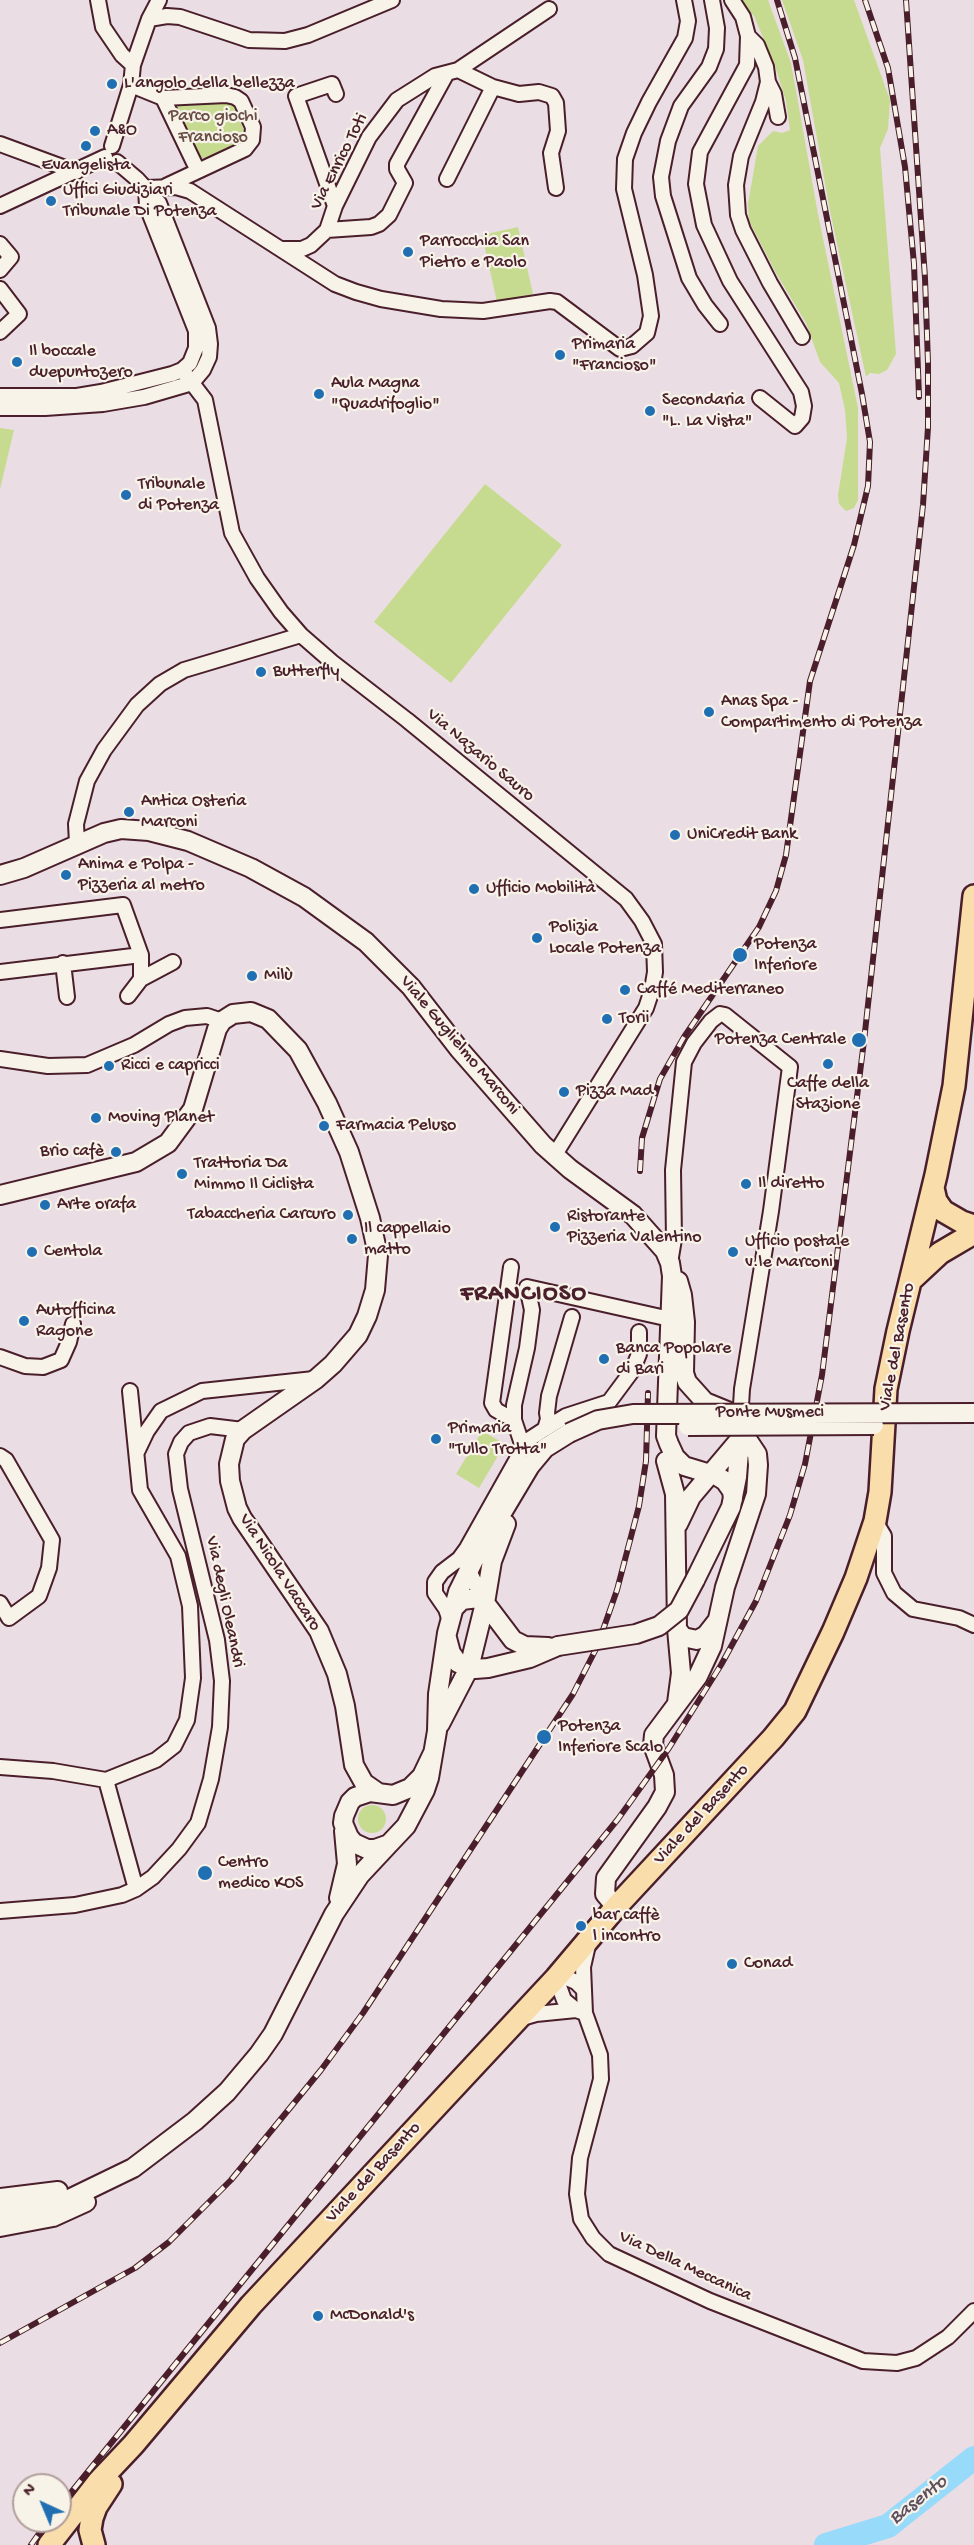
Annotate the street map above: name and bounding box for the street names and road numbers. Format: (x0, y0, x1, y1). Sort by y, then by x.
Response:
street label: Via Enrico Toti (306, 110, 374, 214)
street label: Via Nazario Sauro (422, 705, 538, 807)
street label: Viale Guglielmo Marconi (394, 972, 524, 1120)
street label: Viale del Basento (875, 1281, 921, 1413)
street label: Ponte Musmeci (716, 1402, 824, 1424)
street label: Via Nicola Vaccaro (233, 1510, 325, 1636)
street label: Via degli Oleandri (200, 1534, 248, 1670)
street label: Viale del Basento (650, 1760, 754, 1870)
street label: Viale del Basento (322, 2118, 426, 2228)
street label: Via Della Meccanica (615, 2227, 755, 2307)

